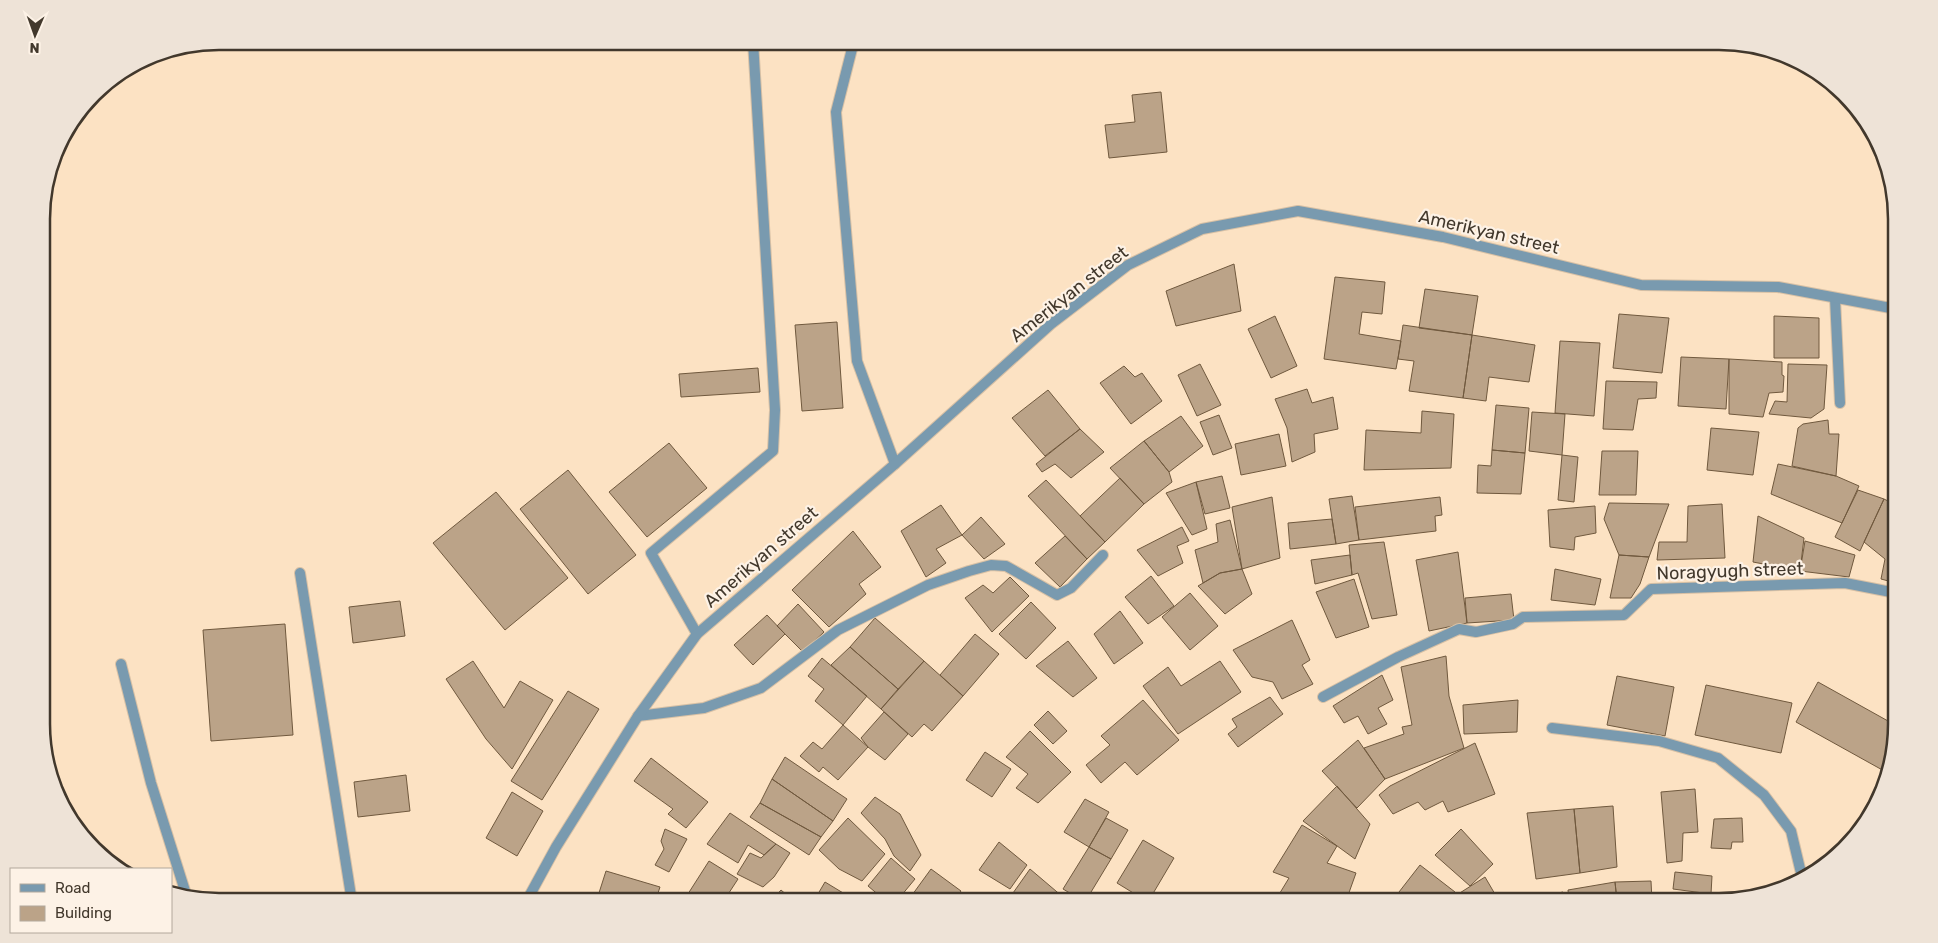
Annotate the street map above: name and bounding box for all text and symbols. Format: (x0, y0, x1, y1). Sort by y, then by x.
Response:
north arrow (10, 10, 60, 60)
text: N (29, 39, 40, 56)
street label: Amerikyan street (1417, 205, 1561, 259)
street label: Amerikyan street (1006, 241, 1132, 347)
street label: Amerikyan street (700, 502, 822, 612)
street label: Noragyugh street (1656, 557, 1804, 585)
legend (10, 868, 172, 933)
text: Road (55, 879, 91, 897)
text: Building (55, 904, 112, 922)

